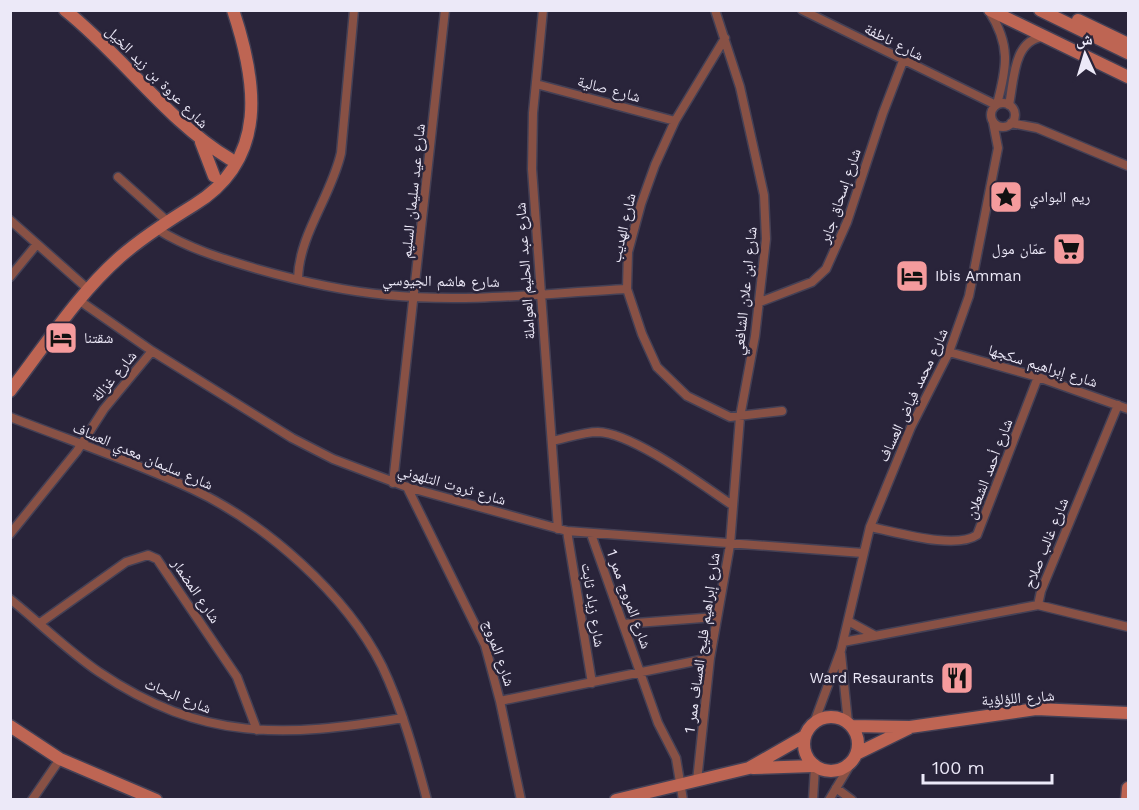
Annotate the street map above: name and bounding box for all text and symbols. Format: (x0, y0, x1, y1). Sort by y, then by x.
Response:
street label: شارع ناطفة (861, 19, 927, 66)
street label: شارع عروة بن زيد الخيل (101, 22, 212, 133)
north arrow (1055, 24, 1115, 84)
text: ش (1075, 29, 1093, 50)
street label: شارع صالية (575, 72, 643, 107)
street label: شارع عيد سليمان السليم (397, 123, 430, 259)
street label: شارع إسحاق جابر (815, 146, 866, 247)
place icon: ريم البوادي (988, 179, 1024, 215)
place label: ريم البوادي (1029, 188, 1090, 209)
street label: شارع الهديب (606, 191, 641, 265)
street label: شارع عبد الحليم العواملة (511, 202, 540, 340)
street label: شارع ابن علان الشافعي (729, 226, 764, 356)
supermarket icon: عمّان مول (1051, 231, 1087, 267)
place label: عمّان مول (992, 240, 1046, 259)
hotel icon: Ibis Amman (894, 258, 930, 294)
place label: Ibis Amman (935, 267, 1021, 285)
street label: شارع هاشم الجيوسي (382, 271, 500, 294)
hotel icon: شقتنا (43, 320, 79, 356)
street label: شارع محمد فياض العساف (874, 325, 953, 465)
place label: شقتنا (84, 329, 113, 347)
street label: شارع إبراهيم سكجها (986, 341, 1100, 392)
street label: شارع غزالة (88, 347, 141, 406)
street label: شارع أحمد الشعلان (962, 416, 1017, 522)
street label: شارع سليمان معدي العساف (69, 418, 216, 496)
street label: شارع ثروت التلهوني (395, 461, 508, 512)
street label: شارع غالب صلاح (1020, 495, 1073, 591)
street label: شارع المروج ممر 1 (602, 547, 655, 652)
street label: شارع إبراهيم فليح العساف ممر 1 (680, 551, 725, 735)
street label: شارع المضمار (166, 554, 224, 627)
street label: شارع زياد ثابت (576, 562, 609, 649)
street label: شارع المروج (478, 617, 519, 689)
restaurant icon: Ward Resaurants (939, 660, 975, 696)
place label: Ward Resaurants (809, 669, 934, 687)
street label: شارع البحاث (142, 675, 214, 718)
street label: شارع اللؤلؤية (981, 686, 1055, 711)
scale bar (923, 747, 1052, 785)
text: 100 m (932, 757, 985, 778)

